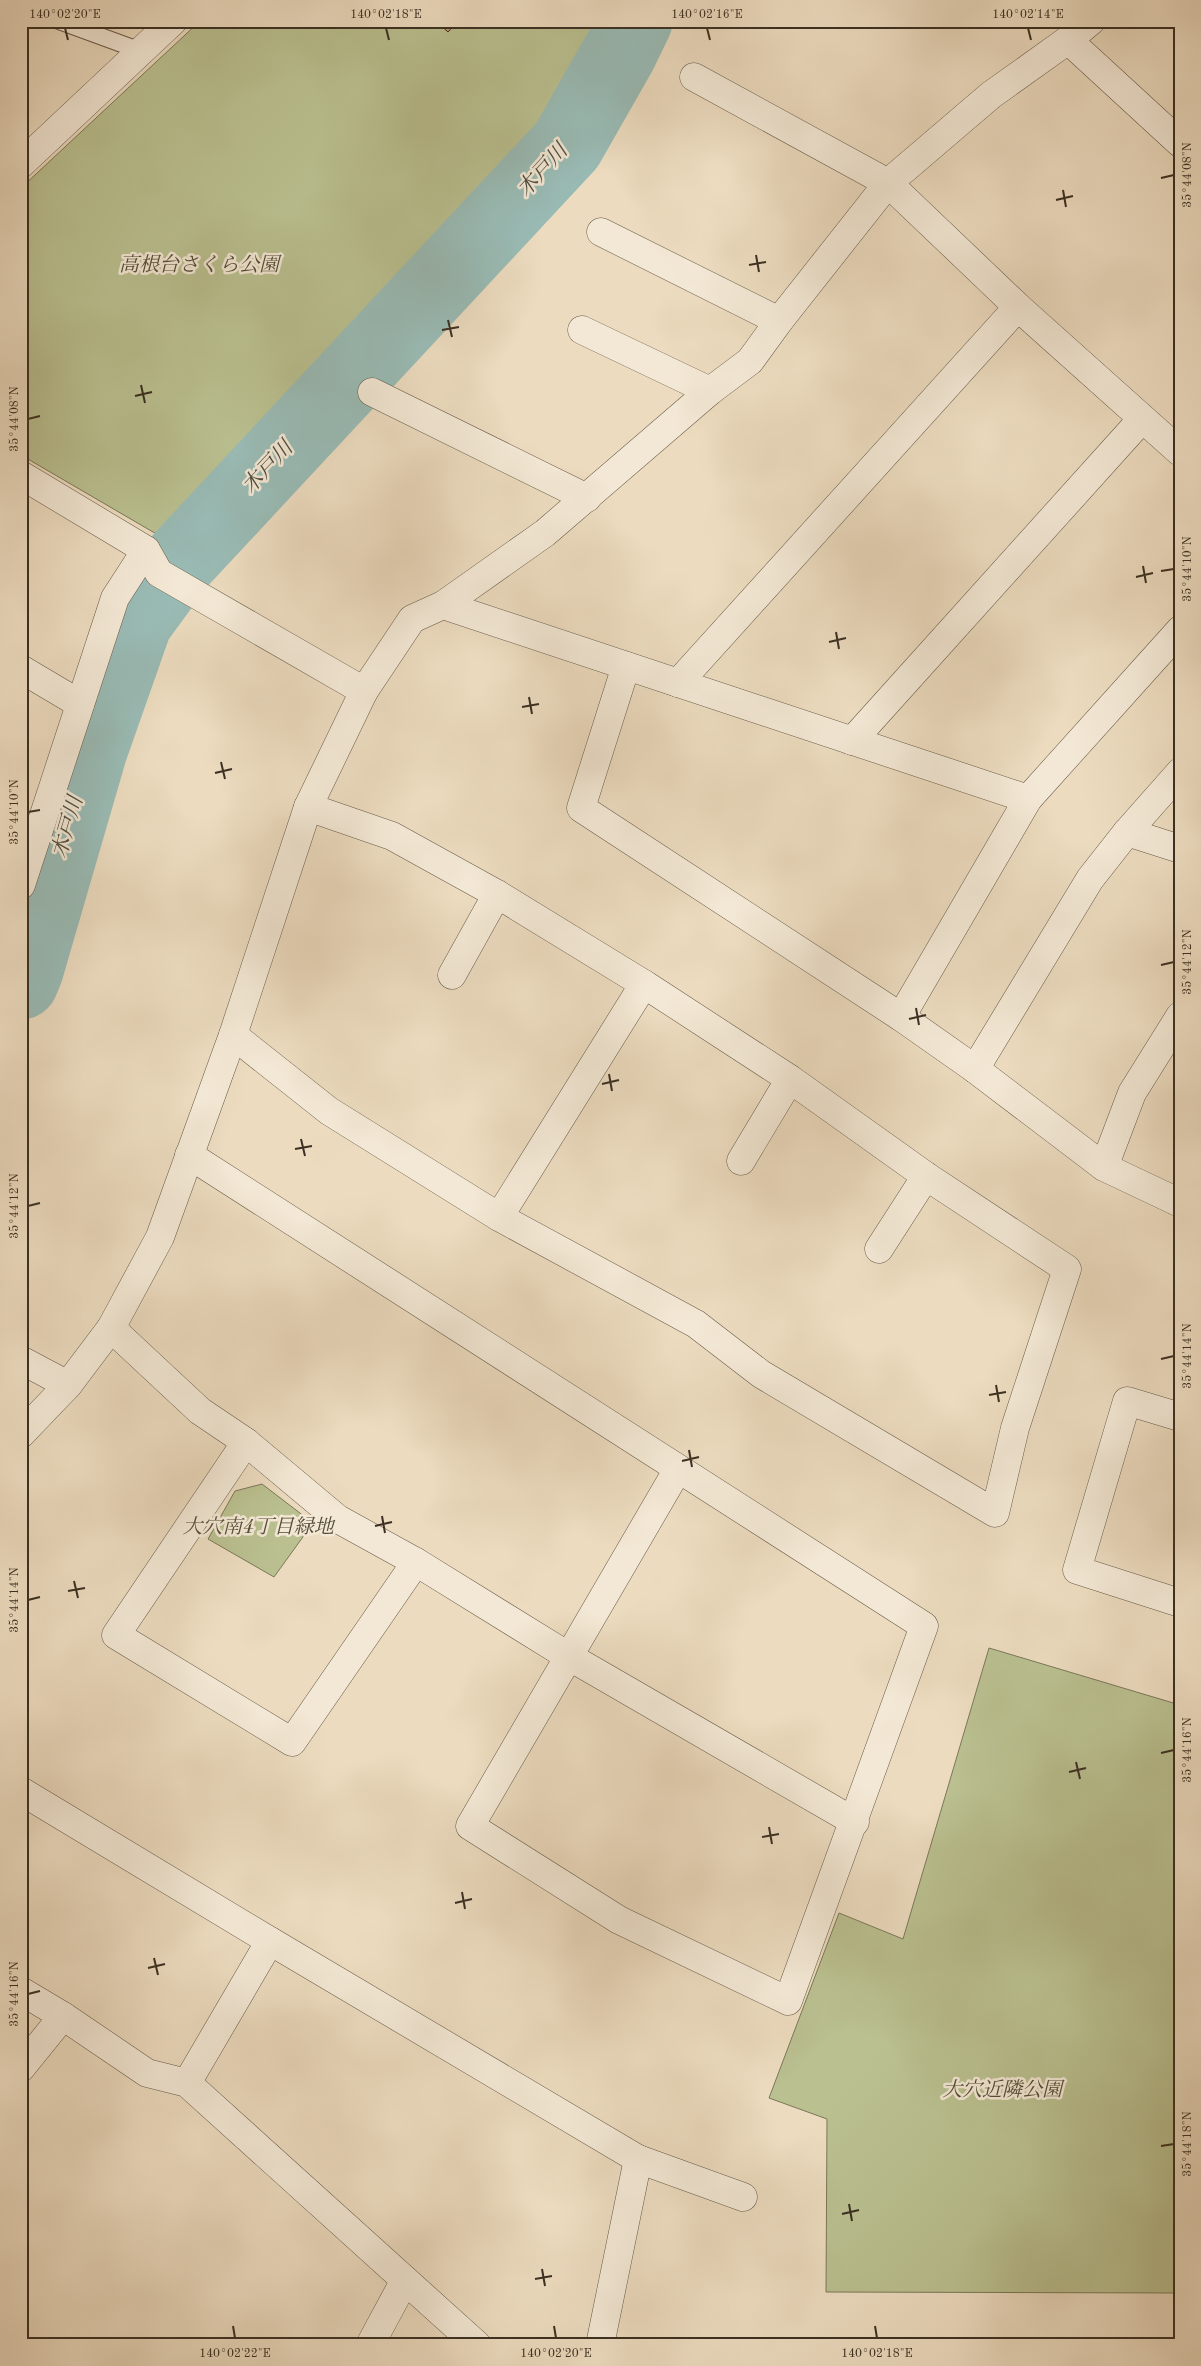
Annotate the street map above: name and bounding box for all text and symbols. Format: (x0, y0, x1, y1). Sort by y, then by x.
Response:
text: 140°02'20"E (29, 9, 101, 21)
text: 140°02'18"E (350, 9, 422, 21)
text: 140°02'16"E (671, 9, 743, 21)
text: 140°02'14"E (992, 9, 1064, 21)
water label: 木戸川 (513, 138, 573, 201)
text: 35°44'08"N (1181, 142, 1194, 208)
park label: 高根台さくら公園 (119, 254, 282, 276)
text: 35°44'08"N (8, 386, 21, 452)
water label: 木戸川 (237, 435, 299, 498)
text: 35°44'10"N (1181, 536, 1194, 602)
text: 35°44'10"N (8, 779, 21, 845)
water label: 木戸川 (48, 792, 88, 861)
text: 35°44'12"N (1181, 929, 1194, 995)
text: 35°44'12"N (8, 1173, 21, 1239)
text: 35°44'14"N (1181, 1323, 1194, 1389)
park label: 大穴南4丁目緑地 (182, 1516, 336, 1538)
text: 35°44'14"N (8, 1567, 21, 1633)
text: 35°44'16"N (1181, 1717, 1194, 1783)
text: 35°44'16"N (8, 1961, 21, 2027)
park label: 大穴近隣公園 (942, 2079, 1065, 2101)
text: 35°44'18"N (1181, 2111, 1194, 2177)
text: 140°02'22"E (199, 2348, 271, 2360)
text: 140°02'20"E (520, 2348, 592, 2360)
text: 140°02'18"E (841, 2348, 913, 2360)

